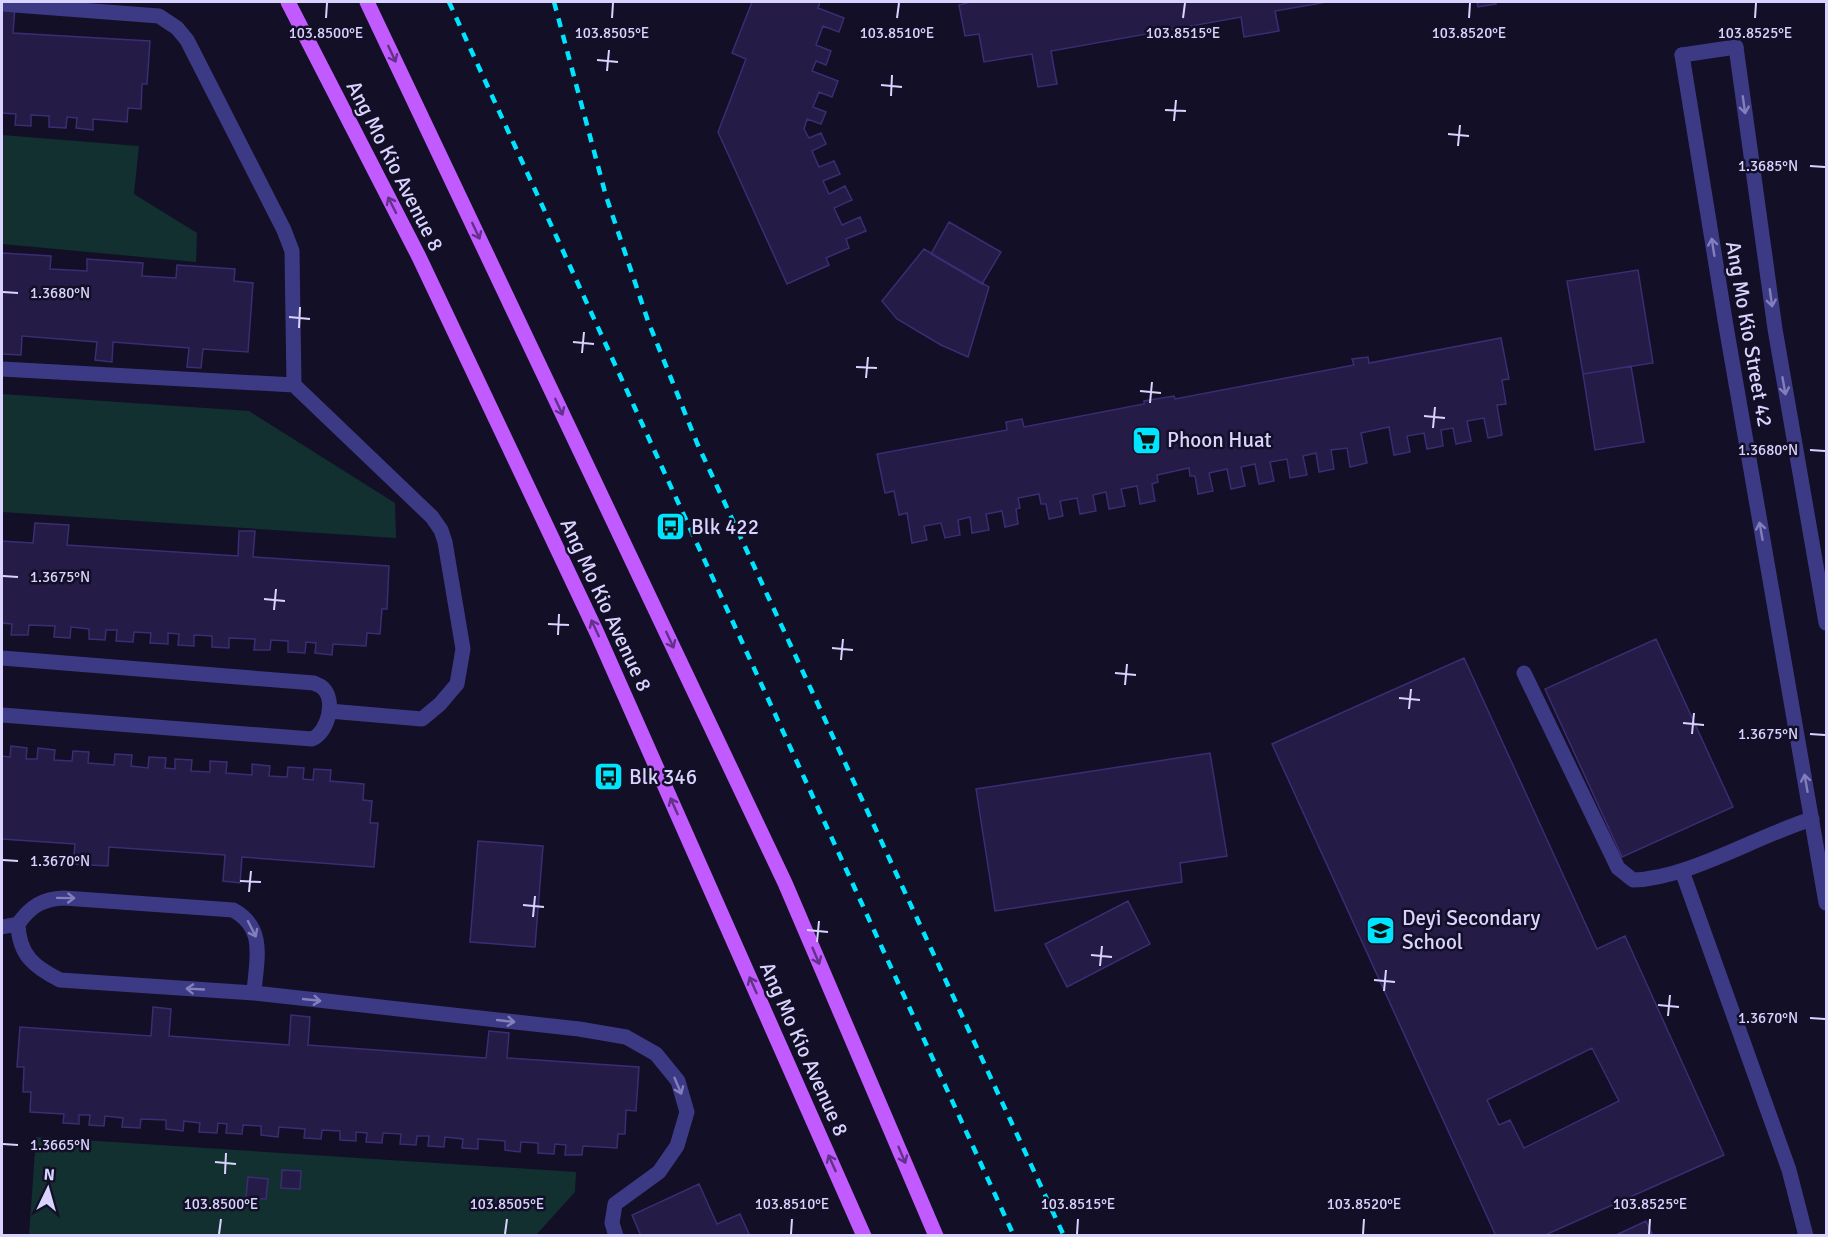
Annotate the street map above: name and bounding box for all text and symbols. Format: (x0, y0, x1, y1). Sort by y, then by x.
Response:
text: 103.8500°E (289, 24, 363, 42)
text: 103.8505°E (575, 24, 649, 42)
text: 103.8510°E (860, 24, 934, 42)
text: 103.8515°E (1146, 24, 1220, 42)
text: 103.8520°E (1432, 24, 1506, 42)
text: 103.8525°E (1718, 24, 1792, 42)
one-way arrow (387, 45, 399, 63)
street label: Ang Mo Kio Avenue 8 (341, 76, 449, 256)
one-way arrow (1738, 95, 1749, 114)
text: 1.3685°N (1738, 157, 1798, 175)
one-way arrow (385, 197, 397, 215)
one-way arrow (470, 221, 482, 239)
one-way arrow (1707, 238, 1718, 257)
street label: Ang Mo Kio Street 42 (1720, 239, 1778, 429)
text: 1.3680°N (30, 284, 90, 302)
one-way arrow (1765, 288, 1776, 308)
one-way arrow (1779, 376, 1790, 396)
one-way arrow (554, 397, 566, 415)
supermarket icon: Phoon Huat (1130, 424, 1162, 456)
place label: Phoon Huat (1167, 427, 1272, 453)
text: 1.3680°N (1738, 441, 1798, 459)
bus stop icon: Blk 422 (654, 511, 686, 543)
street label: Ang Mo Kio Avenue 8 (555, 514, 657, 696)
place label: Blk 422 (691, 514, 759, 540)
one-way arrow (1756, 522, 1767, 541)
text: 1.3675°N (30, 568, 90, 586)
one-way arrow (588, 620, 600, 638)
one-way arrow (664, 630, 676, 648)
text: 1.3675°N (1738, 725, 1798, 743)
bus stop icon: Blk 346 (592, 761, 624, 793)
place label: Blk 346 (629, 764, 697, 790)
one-way arrow (1800, 774, 1811, 794)
one-way arrow (668, 798, 679, 816)
text: 1.3670°N (30, 852, 90, 870)
one-way arrow (56, 893, 76, 904)
place label: Deyi Secondary School (1402, 905, 1541, 955)
school or university icon: Deyi Secondary School (1365, 914, 1397, 946)
one-way arrow (246, 920, 258, 937)
one-way arrow (811, 947, 822, 965)
street label: Ang Mo Kio Avenue 8 (754, 958, 854, 1140)
one-way arrow (747, 976, 758, 994)
one-way arrow (186, 984, 206, 995)
one-way arrow (301, 995, 321, 1006)
text: 1.3670°N (1738, 1009, 1798, 1027)
one-way arrow (495, 1016, 515, 1027)
one-way arrow (673, 1076, 684, 1094)
text: 1.3665°N (30, 1136, 90, 1154)
one-way arrow (896, 1145, 908, 1163)
one-way arrow (826, 1154, 837, 1172)
north arrow (18, 1159, 78, 1219)
text: N (43, 1165, 56, 1186)
text: 103.8500°E (184, 1195, 258, 1213)
text: 103.8505°E (470, 1195, 544, 1213)
text: 103.8510°E (755, 1195, 829, 1213)
text: 103.8515°E (1041, 1195, 1115, 1213)
text: 103.8520°E (1327, 1195, 1401, 1213)
text: 103.8525°E (1613, 1195, 1687, 1213)

